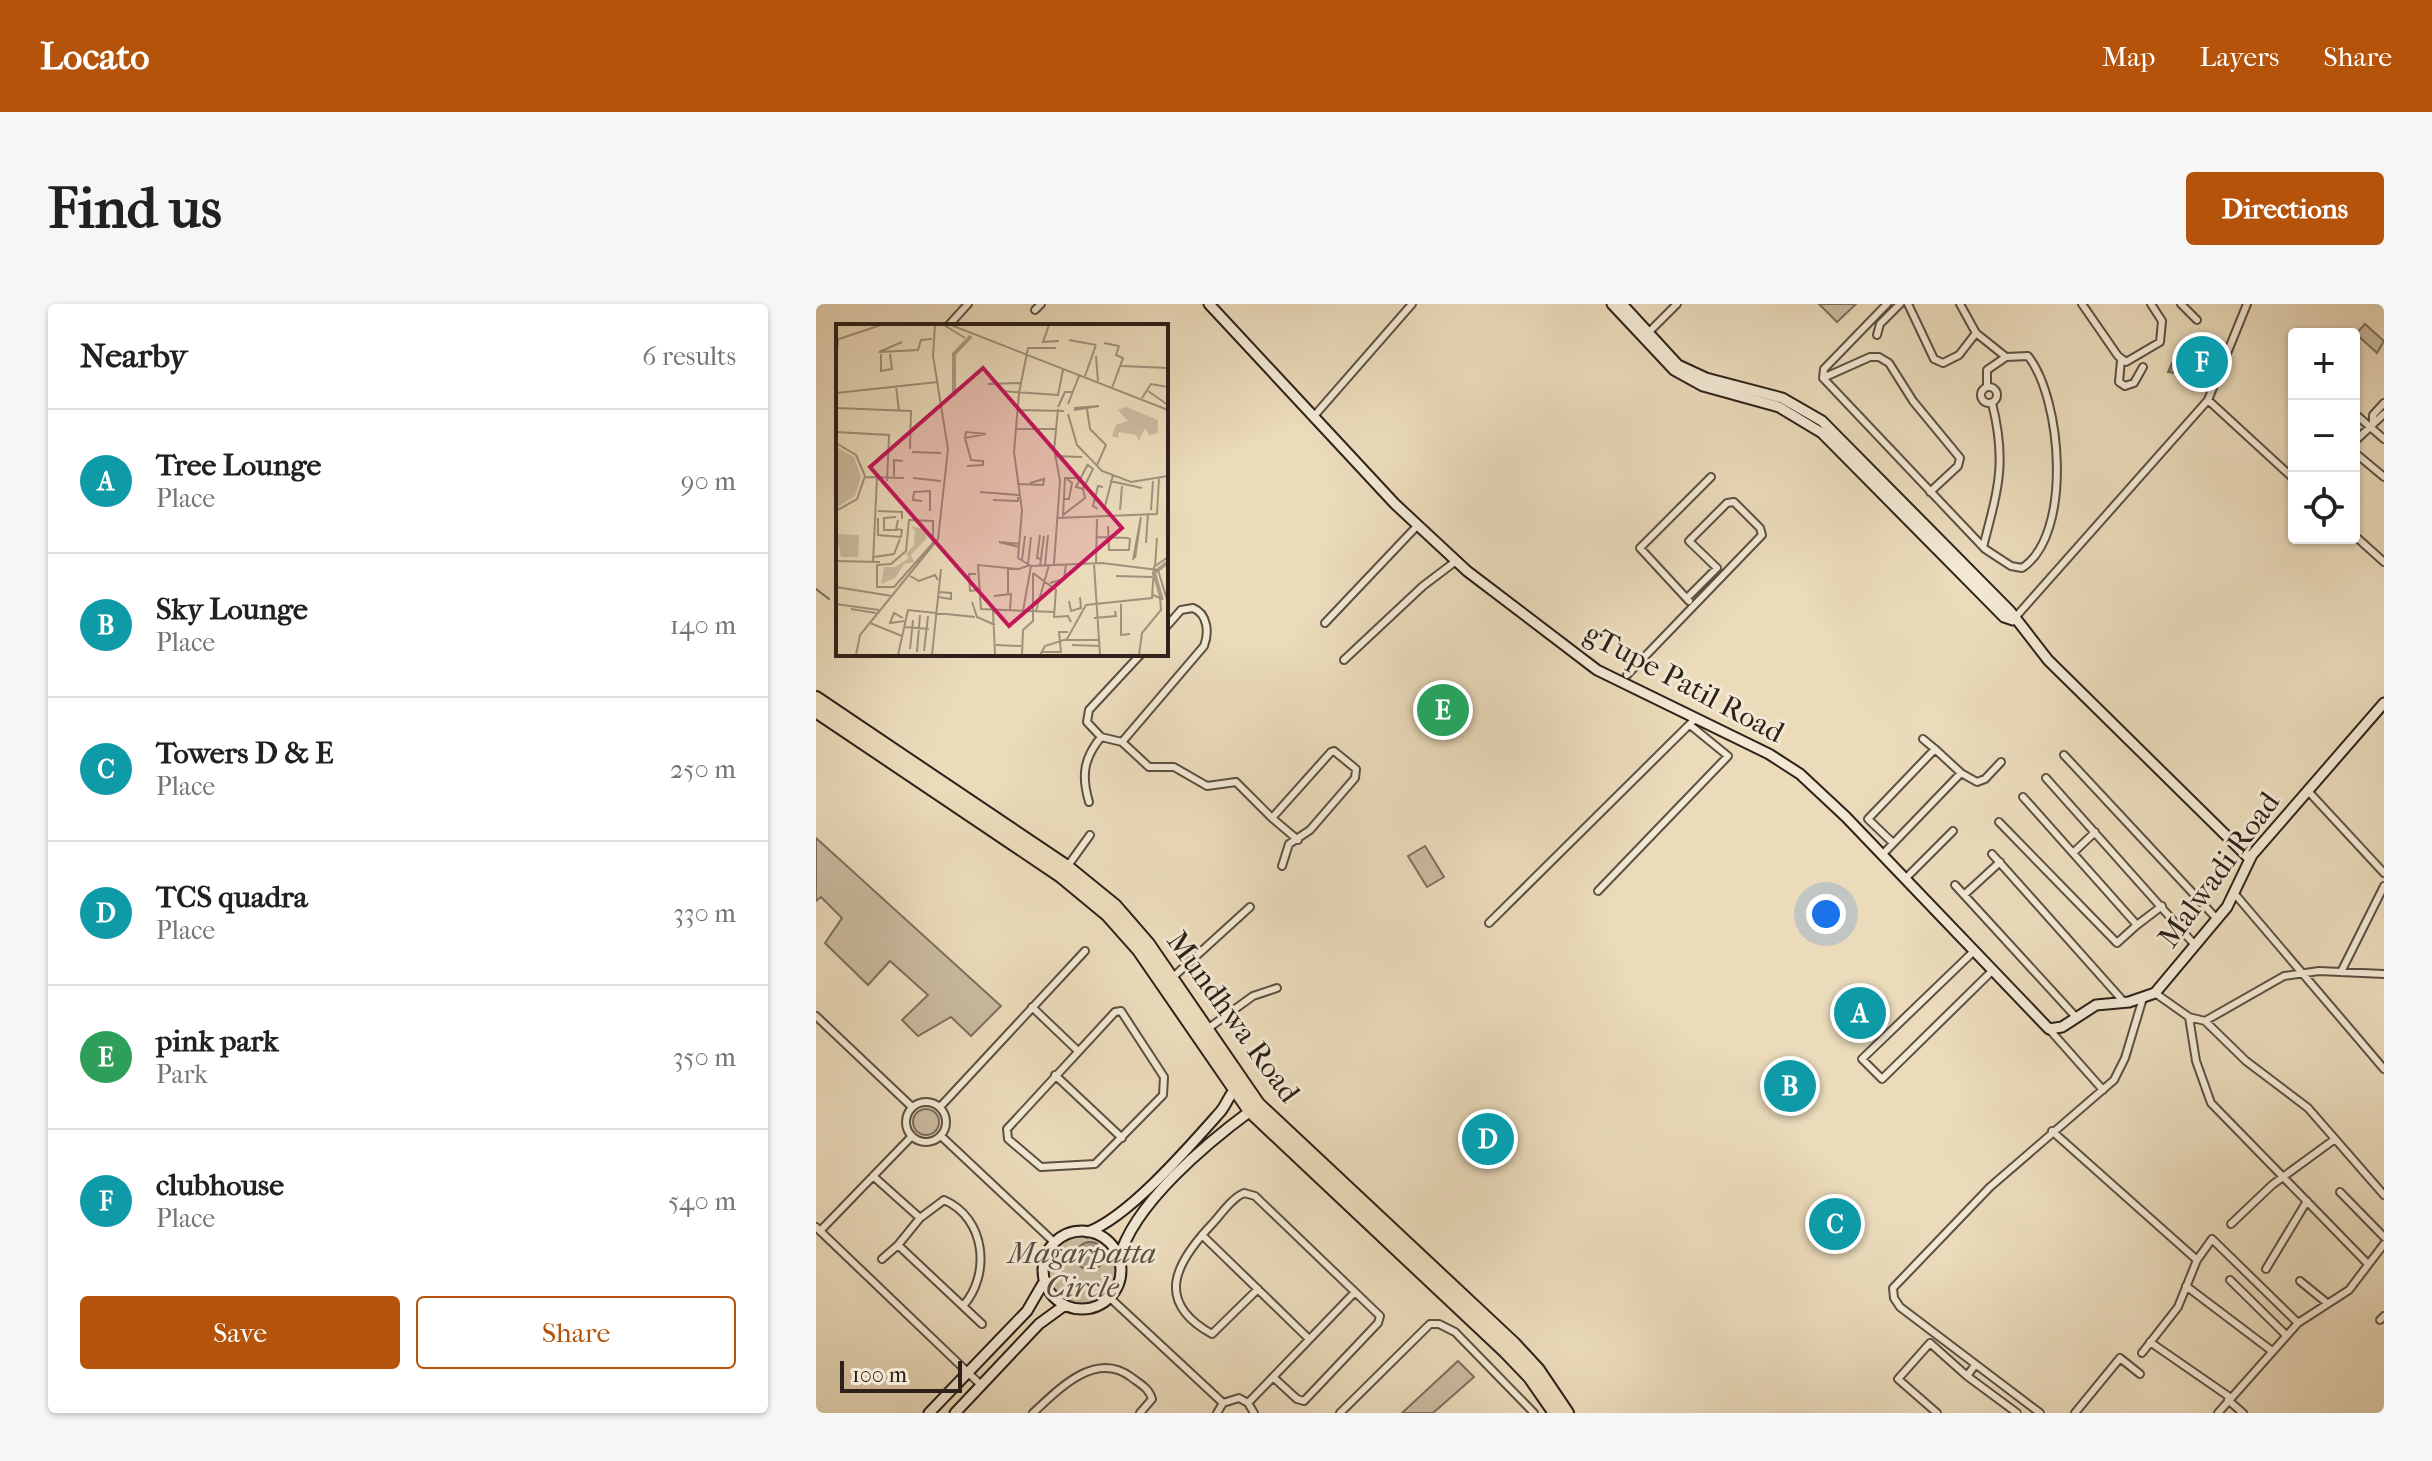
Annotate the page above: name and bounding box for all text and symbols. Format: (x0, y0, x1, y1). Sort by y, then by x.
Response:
text: Locato (40, 34, 150, 79)
text: Map (2102, 40, 2155, 73)
text: Layers (2199, 40, 2279, 73)
text: Share (2323, 40, 2392, 73)
button: Directions (2186, 172, 2384, 245)
text: Find us (48, 176, 222, 241)
inset map (836, 324, 1168, 656)
map controls (2288, 328, 2360, 544)
button: + (2288, 328, 2360, 400)
pin: F (2176, 332, 2228, 392)
text: Nearby (80, 336, 187, 376)
text: 6 results (642, 341, 736, 372)
button: − (2288, 400, 2360, 472)
text: Tree Lounge (156, 448, 321, 483)
text: A (98, 466, 114, 497)
text: 90 m (681, 466, 736, 497)
button: locate (2288, 472, 2360, 544)
text: Place (156, 483, 215, 514)
text: Sky Lounge (156, 592, 308, 627)
text: B (98, 610, 114, 641)
text: 140 m (670, 610, 736, 641)
street label: gTupe Patil Road (1578, 616, 1790, 751)
text: Place (156, 627, 215, 658)
pin: E (1417, 680, 1469, 740)
text: Towers D & E (156, 736, 334, 771)
text: C (97, 754, 115, 785)
text: 250 m (670, 754, 736, 785)
text: Place (156, 771, 215, 802)
street label: Malwadi Road (2151, 785, 2288, 955)
text: TCS quadra (156, 880, 308, 915)
your location (1806, 894, 1846, 934)
text: D (96, 898, 116, 929)
text: 330 m (673, 898, 736, 929)
text: Place (156, 915, 215, 946)
street label: Mundhwa Road (1159, 925, 1307, 1110)
pin: A (1834, 983, 1886, 1043)
text: pink park (156, 1024, 278, 1059)
text: E (98, 1042, 114, 1073)
text: 350 m (673, 1042, 736, 1073)
pin: B (1764, 1056, 1816, 1116)
text: Park (156, 1059, 208, 1090)
pin: D (1462, 1109, 1514, 1169)
text: clubhouse (156, 1168, 284, 1203)
text: F (99, 1186, 113, 1217)
text: 540 m (668, 1186, 736, 1217)
pin: C (1809, 1194, 1861, 1254)
text: Place (156, 1203, 215, 1234)
park label: Magarpatta Circle (1006, 1236, 1156, 1305)
button: Save (80, 1296, 400, 1369)
button: Share (416, 1296, 736, 1369)
scale bar (840, 1357, 962, 1393)
text: 100 m (852, 1362, 907, 1388)

